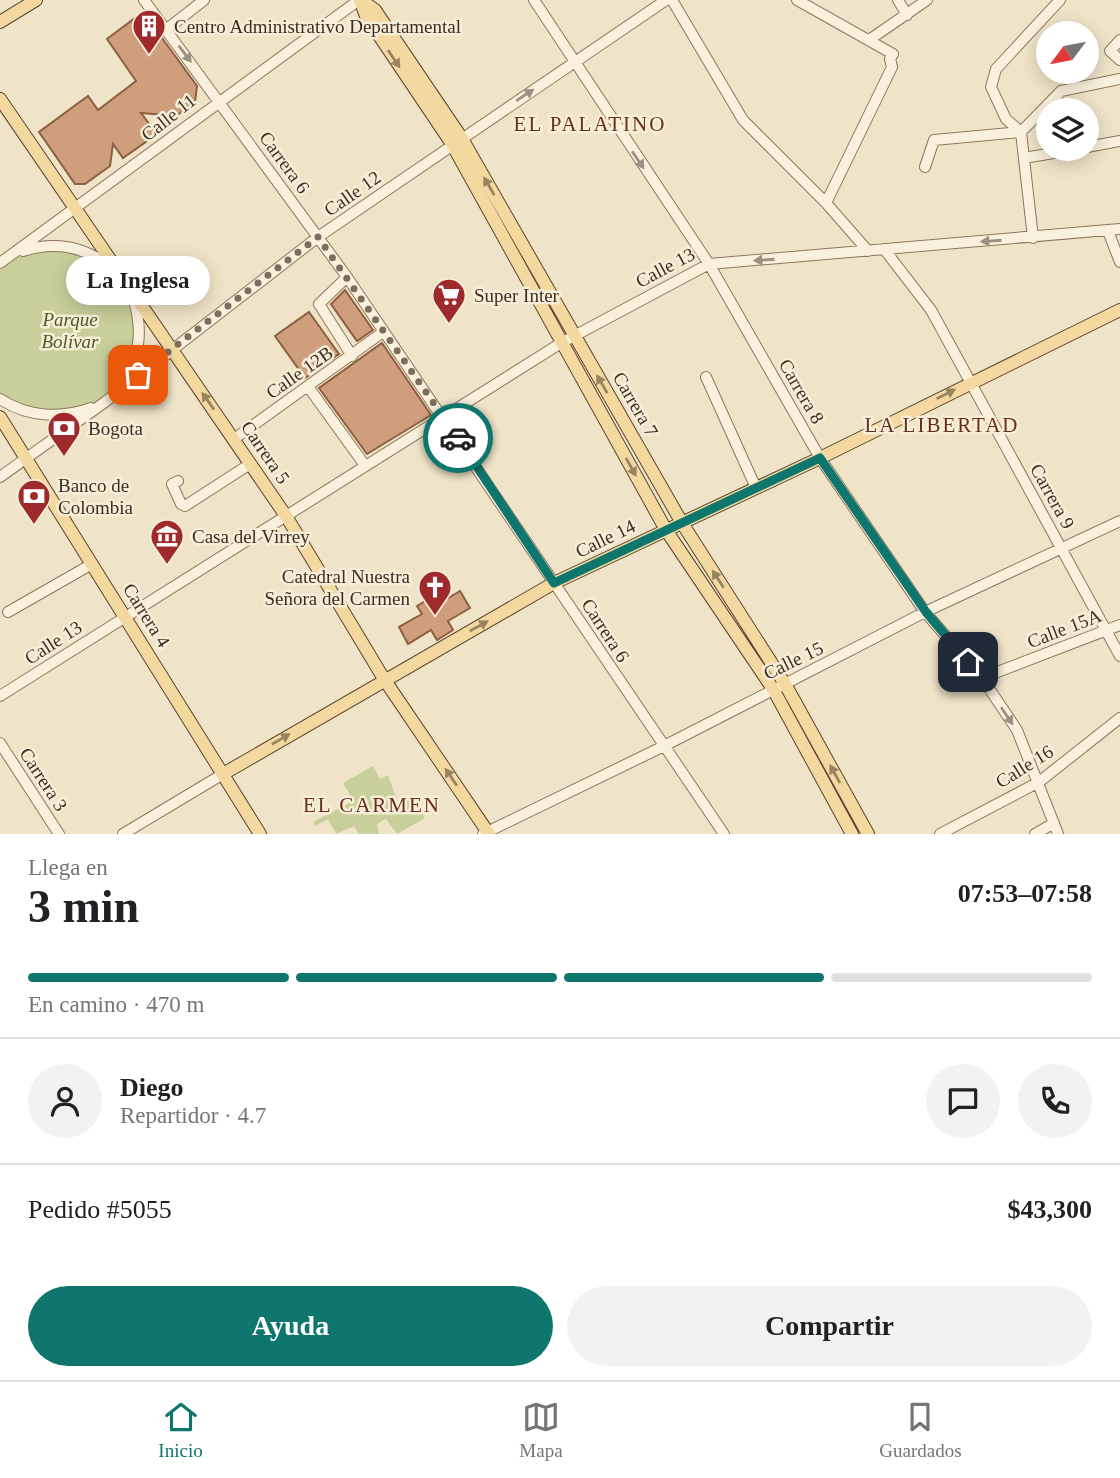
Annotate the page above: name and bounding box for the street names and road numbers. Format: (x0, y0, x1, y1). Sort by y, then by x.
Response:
street label: Calle 11 (137, 90, 200, 145)
street label: Carrera 6 (255, 127, 314, 197)
street label: Calle 12 (320, 166, 384, 220)
street label: Calle 13 (632, 243, 698, 292)
street label: Calle 12B (262, 342, 337, 403)
street label: Carrera 8 (775, 355, 828, 427)
street label: Carrera 7 (609, 368, 662, 440)
street label: Carrera 5 (237, 417, 294, 488)
street label: Carrera 9 (1026, 460, 1079, 532)
street label: Calle 14 (572, 515, 639, 562)
street label: Carrera 4 (119, 580, 175, 651)
street label: Carrera 6 (577, 595, 634, 666)
street label: Calle 15A (1024, 605, 1104, 652)
street label: Calle 13 (21, 616, 86, 669)
street label: Calle 15 (760, 637, 827, 684)
street label: Calle 16 (992, 741, 1057, 792)
street label: Carrera 3 (15, 744, 72, 815)

